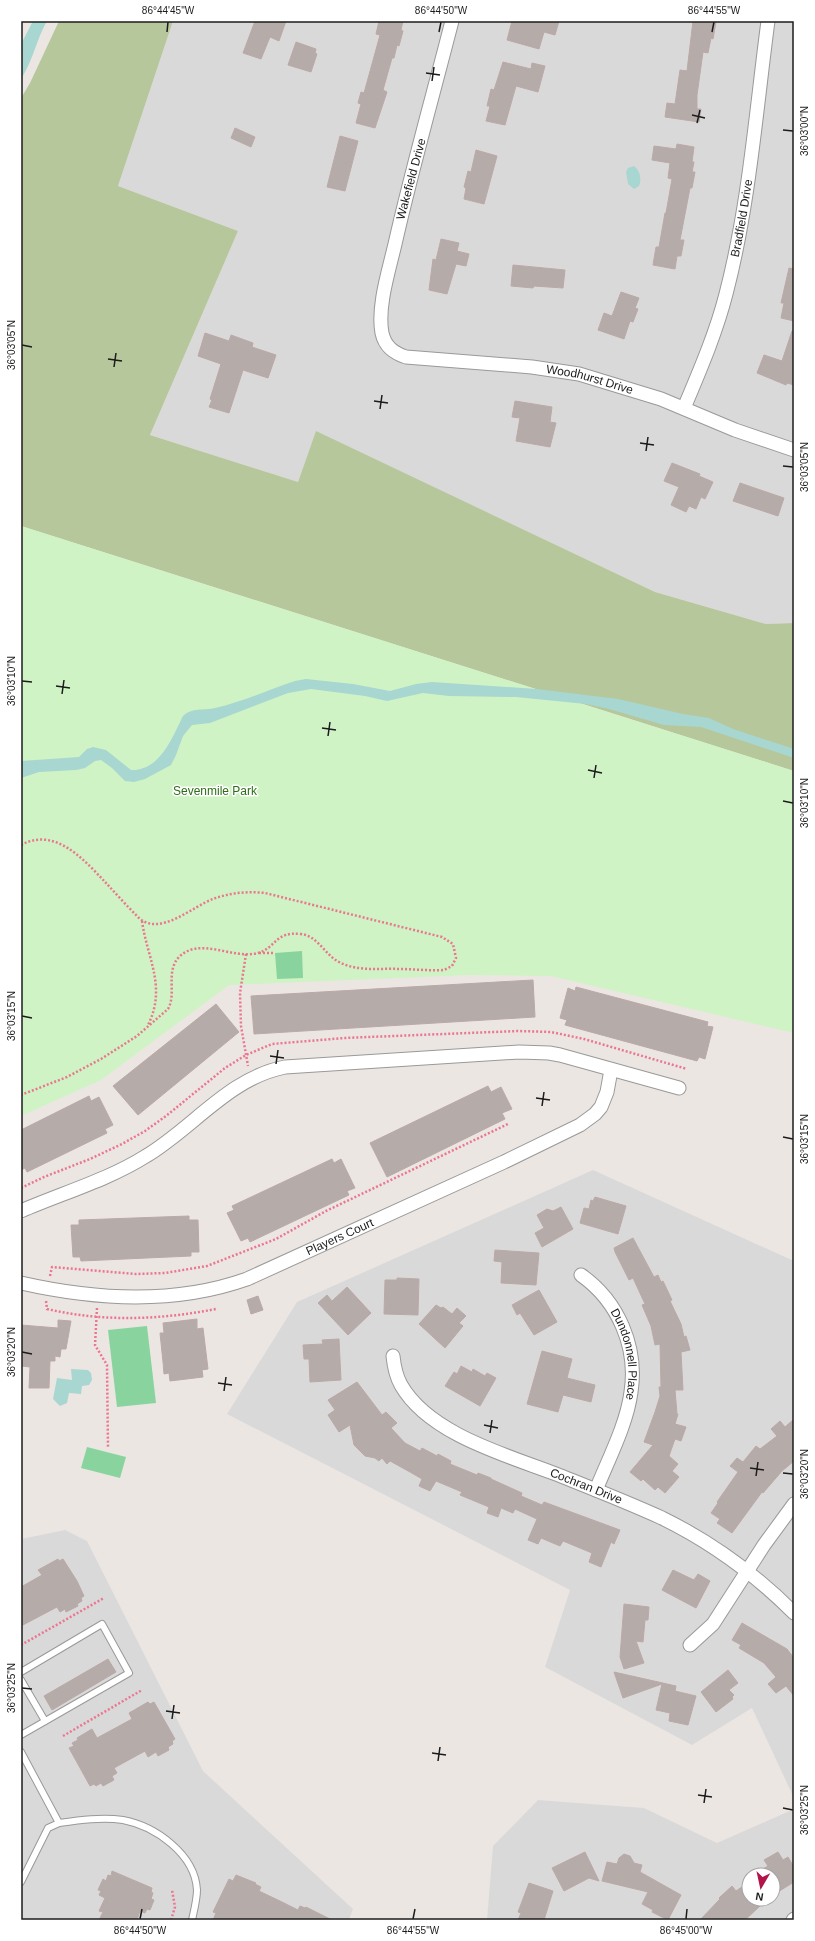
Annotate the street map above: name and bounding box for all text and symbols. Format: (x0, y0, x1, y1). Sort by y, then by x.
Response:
text: 86°44'45"W (142, 5, 195, 16)
text: 86°44'50"W (415, 5, 468, 16)
text: 86°44'55"W (688, 5, 741, 16)
text: 36°03'00"N (799, 106, 810, 156)
street label: Wakefield Drive (393, 137, 429, 221)
street label: Bradfield Drive (728, 178, 755, 258)
text: 36°03'05"N (6, 320, 17, 370)
street label: Woodhurst Drive (545, 362, 635, 397)
text: 36°03'05"N (799, 442, 810, 492)
text: 36°03'10"N (6, 656, 17, 706)
text: 36°03'10"N (799, 778, 810, 828)
park label: Sevenmile Park (173, 784, 258, 798)
text: 36°03'15"N (6, 991, 17, 1041)
text: 36°03'15"N (799, 1114, 810, 1164)
street label: Players Court (304, 1215, 376, 1258)
street label: Dundonnell Place (608, 1306, 639, 1402)
text: 36°03'20"N (6, 1327, 17, 1377)
text: 36°03'20"N (799, 1449, 810, 1499)
street label: Cochran Drive (548, 1465, 625, 1507)
text: 36°03'25"N (6, 1663, 17, 1713)
text: 36°03'25"N (799, 1785, 810, 1835)
north arrow (741, 1867, 781, 1907)
text: N (755, 1890, 764, 1903)
text: 86°44'50"W (114, 1925, 167, 1936)
text: 86°44'55"W (387, 1925, 440, 1936)
text: 86°45'00"W (660, 1925, 713, 1936)

